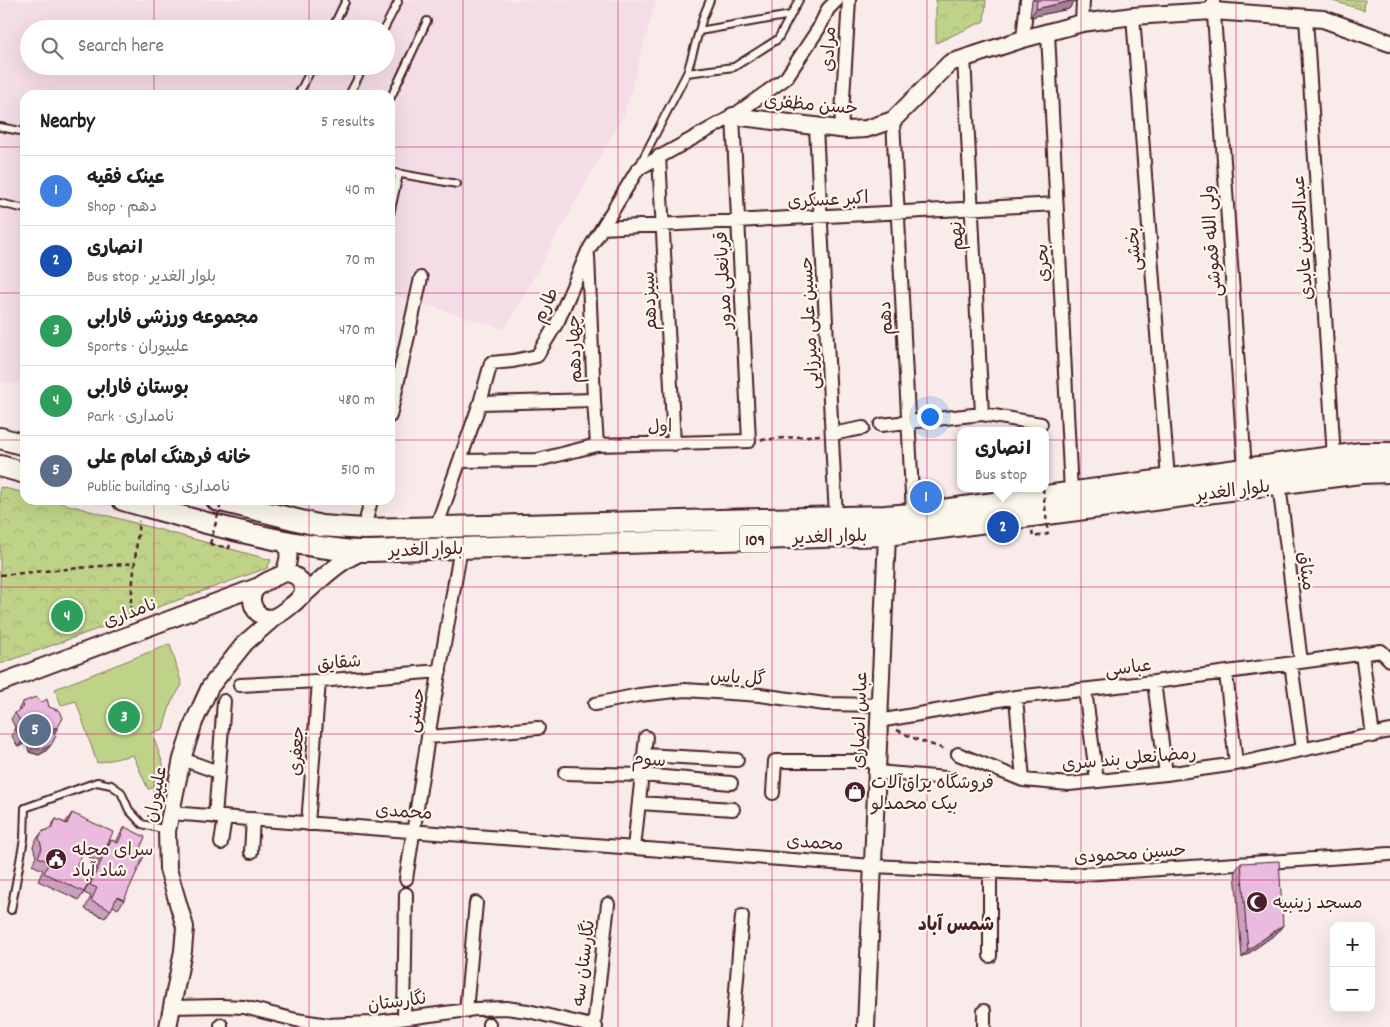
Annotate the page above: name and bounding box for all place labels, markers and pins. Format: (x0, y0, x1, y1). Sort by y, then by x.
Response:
pin: 1 (910, 478, 942, 516)
pin: 2 (987, 508, 1019, 546)
pin: 4 (51, 597, 83, 635)
pin: 3 (108, 698, 140, 736)
pin: 5 (19, 711, 51, 749)
place label: فروشگاه یراق‌آلات بیک محمدلو (870, 772, 994, 818)
shop icon: فروشگاه یراق‌آلات بیک محمدلو (843, 780, 867, 804)
place label: سرای محله شاد آباد (72, 839, 153, 885)
public building icon: سرای محله شاد آباد (44, 847, 68, 871)
mosque icon: مسجد زینبیه (1245, 890, 1269, 914)
place label: مسجد زینبیه (1273, 892, 1362, 917)

